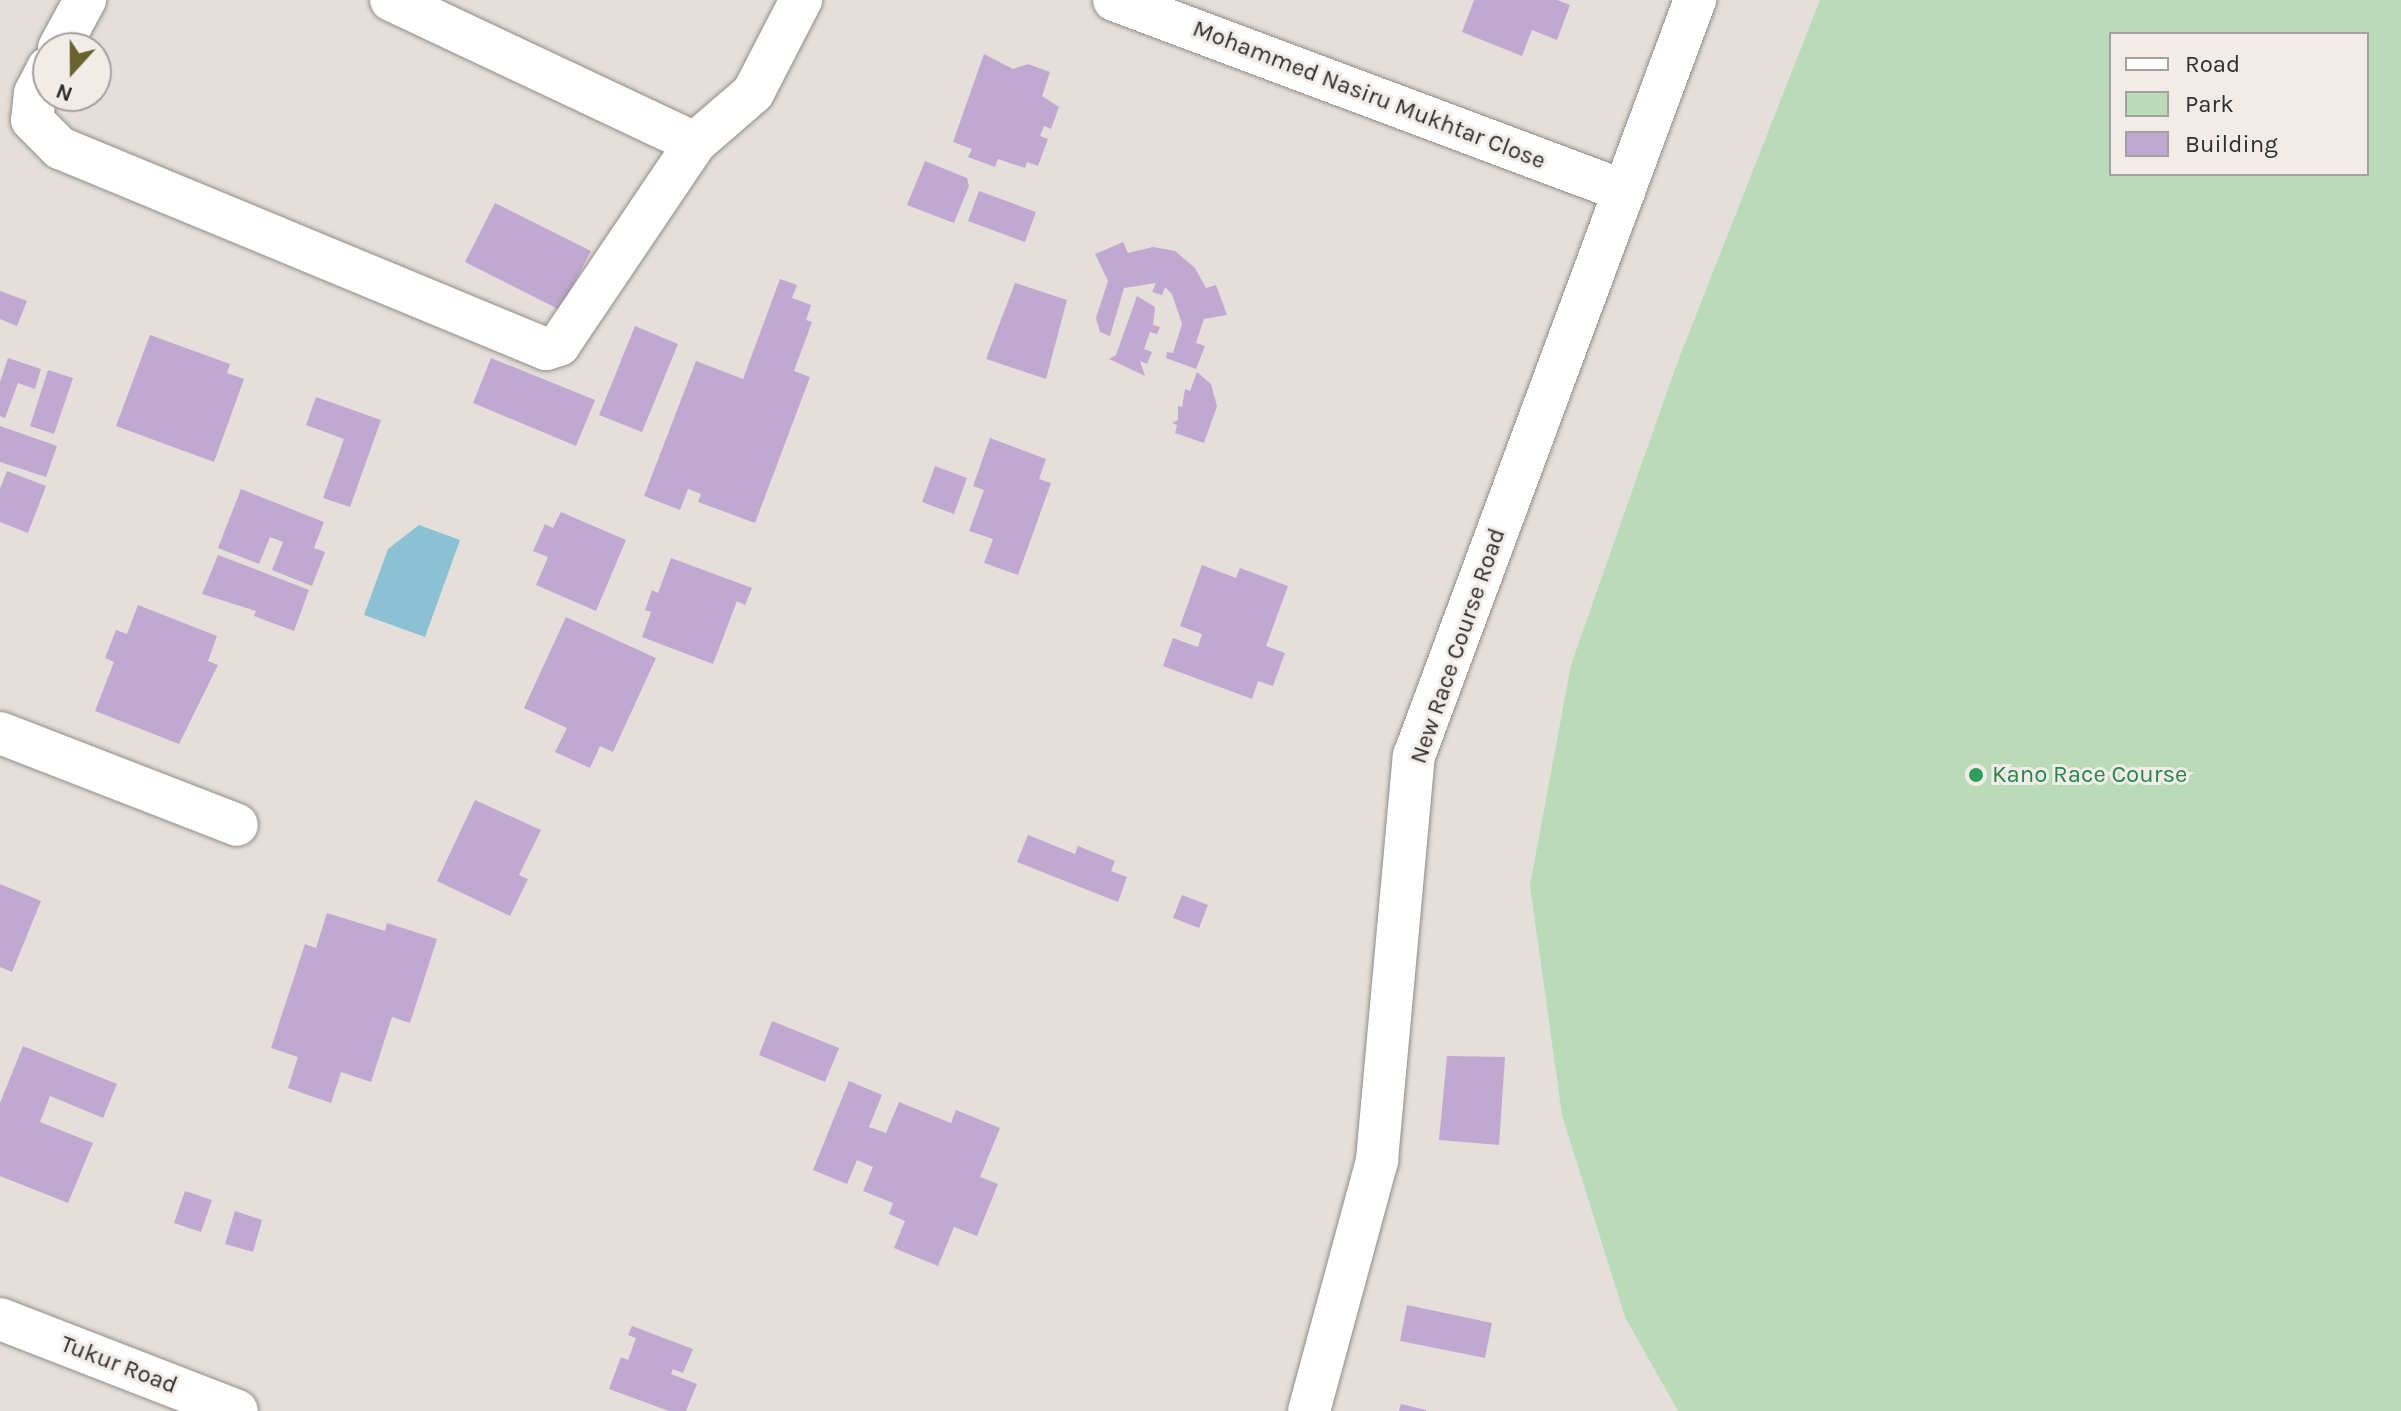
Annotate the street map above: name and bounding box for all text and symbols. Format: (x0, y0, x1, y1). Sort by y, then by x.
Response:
street label: Mohammed Nasiru Mukhtar Close (1189, 14, 1549, 176)
north arrow (32, 32, 112, 112)
legend (2109, 32, 2369, 176)
text: Road (2185, 50, 2240, 78)
text: N (52, 78, 76, 108)
text: Park (2185, 90, 2234, 118)
text: Building (2185, 130, 2278, 158)
street label: New Race Course Road (1404, 525, 1512, 767)
place label: Kano Race Course (1992, 761, 2187, 789)
marker: Kano Race Course (1967, 766, 1985, 784)
street label: Tukur Road (57, 1330, 181, 1400)

